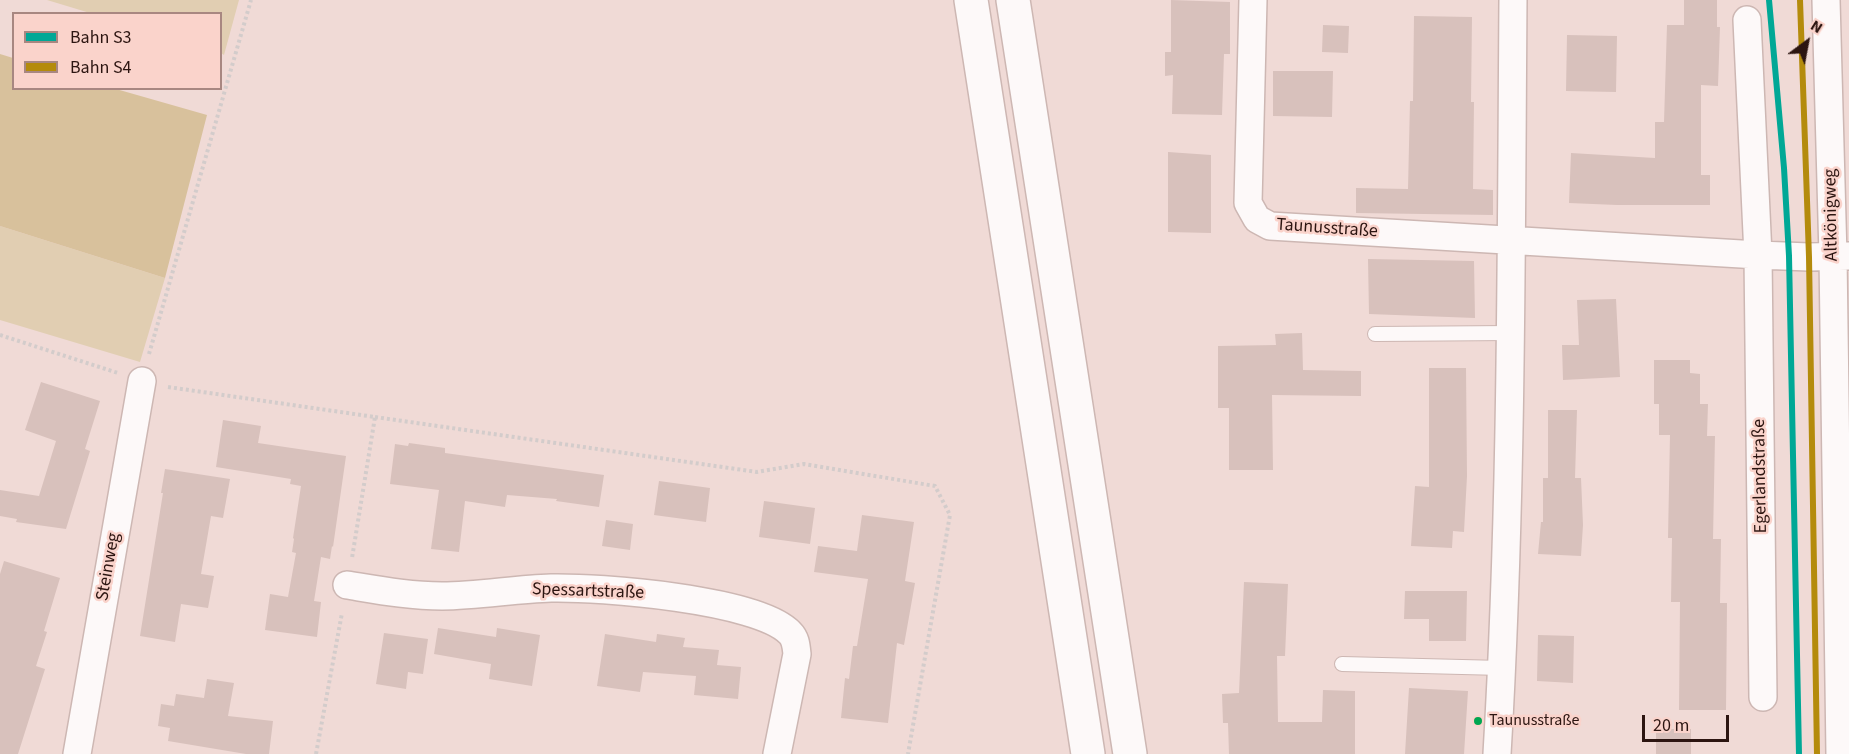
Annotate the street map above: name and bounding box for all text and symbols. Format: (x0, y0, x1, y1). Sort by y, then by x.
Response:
legend (12, 12, 222, 90)
north arrow (1777, 12, 1837, 72)
text: N (1806, 15, 1827, 39)
text: Bahn S3 (70, 25, 131, 50)
text: Bahn S4 (70, 55, 131, 80)
street label: Altkönigweg (1820, 168, 1844, 262)
street label: Taunusstraße (1275, 215, 1379, 243)
street label: Egerlandstraße (1749, 419, 1773, 533)
street label: Steinweg (92, 531, 126, 603)
street label: Spessartstraße (532, 579, 644, 605)
scale bar (1645, 703, 1732, 741)
place label: Taunusstraße (1489, 711, 1580, 731)
text: 20 m (1653, 713, 1689, 738)
marker: Taunusstraße (1472, 715, 1484, 727)

